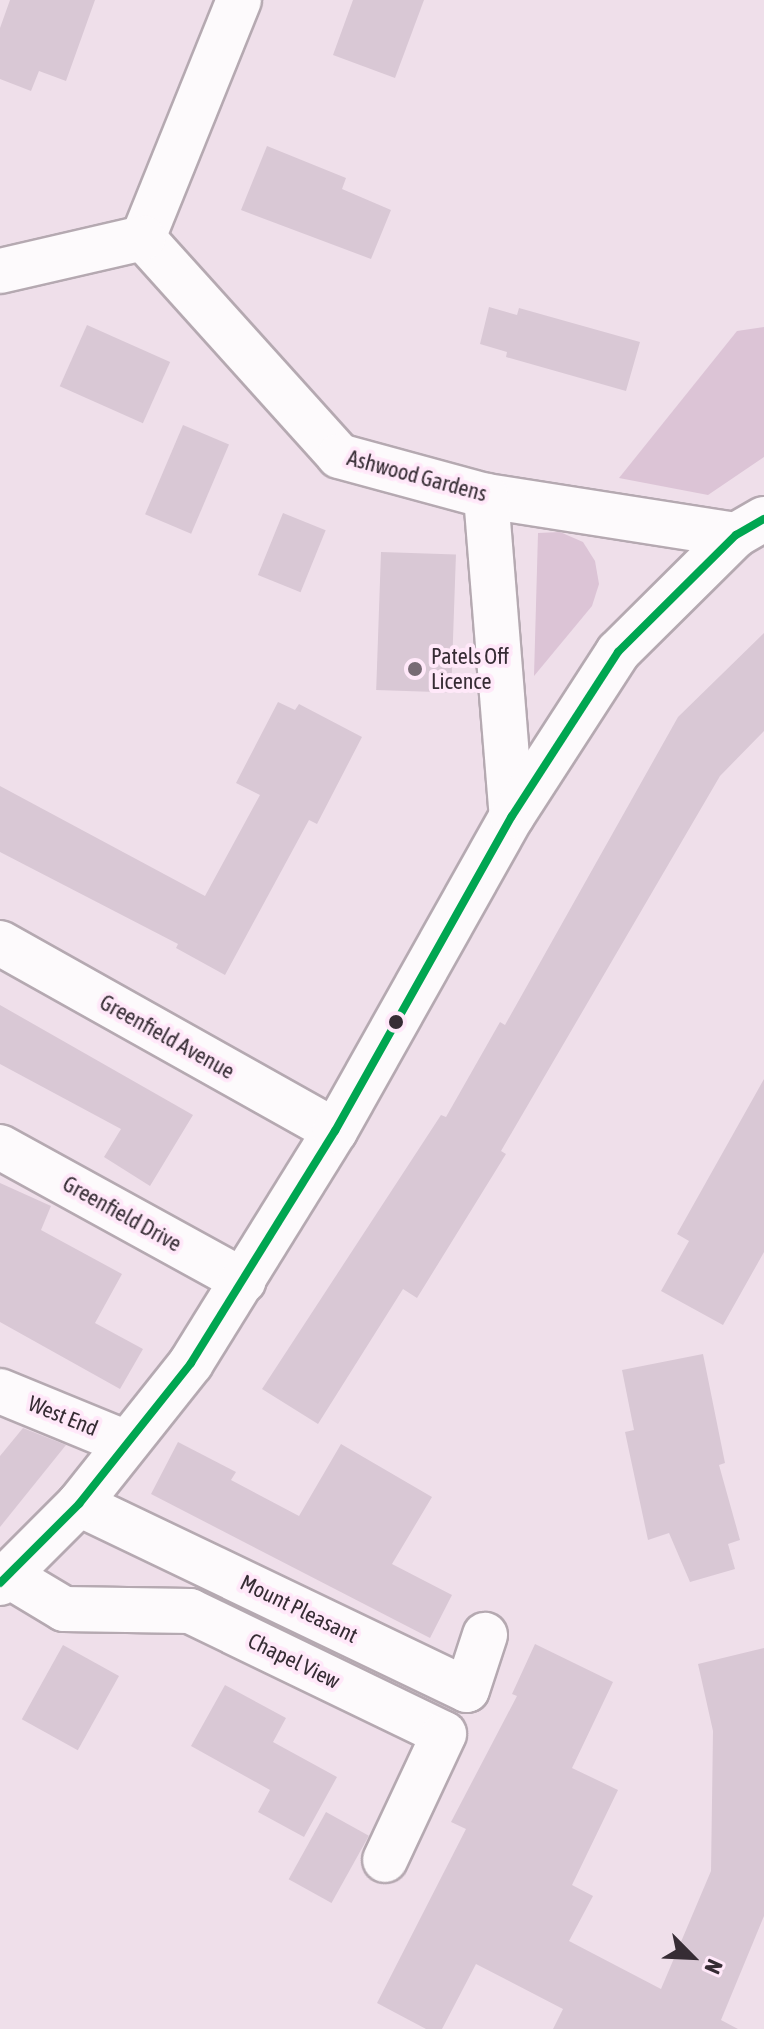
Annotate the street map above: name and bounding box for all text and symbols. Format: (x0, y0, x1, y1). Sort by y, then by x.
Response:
street label: Ashwood Gardens (344, 445, 490, 507)
place label: Patels Off Licence (431, 643, 509, 694)
marker: Patels Off Licence (406, 660, 424, 678)
street label: Greenfield Avenue (95, 989, 239, 1085)
unlabelled marker (388, 1014, 404, 1030)
street label: Greenfield Drive (58, 1171, 186, 1257)
street label: West End (24, 1390, 102, 1442)
street label: Mount Pleasant (236, 1569, 362, 1649)
street label: Chapel View (244, 1627, 344, 1695)
north arrow (652, 1917, 732, 1997)
text: N (699, 1956, 728, 1978)

